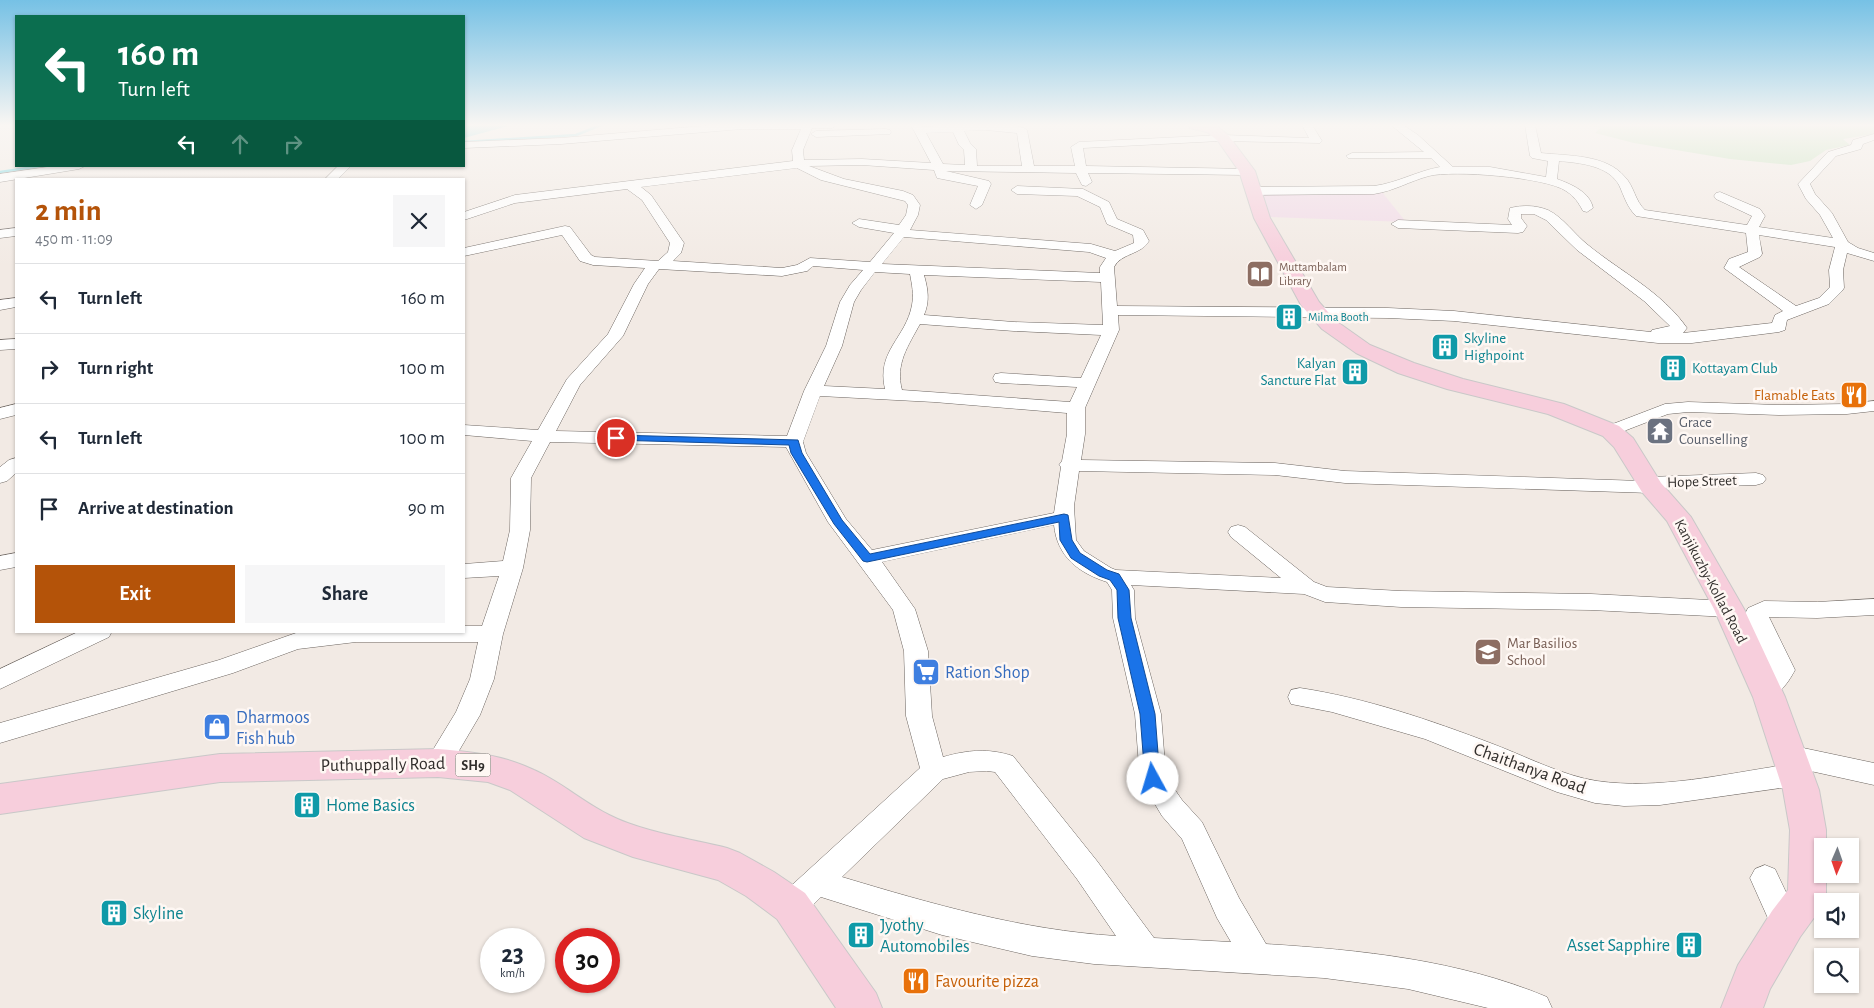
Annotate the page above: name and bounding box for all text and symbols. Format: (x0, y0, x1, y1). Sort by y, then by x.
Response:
icon: left (35, 35, 100, 100)
text: 160 m (118, 37, 199, 72)
text: Turn left (118, 78, 190, 100)
icon: left (173, 130, 201, 158)
icon: ahead (226, 130, 254, 158)
icon: right (279, 130, 307, 158)
button: close (393, 195, 445, 247)
text: 2 min (35, 196, 102, 226)
text: 450 m · 11:09 (35, 231, 113, 247)
library icon: Muttambalam Library (1245, 259, 1275, 289)
place label: Muttambalam Library (1279, 261, 1347, 288)
icon: left (35, 285, 63, 313)
text: Turn left (78, 289, 142, 308)
text: 160 m (401, 289, 445, 308)
building icon: Milma Booth (1274, 302, 1304, 332)
place label: Milma Booth (1308, 311, 1369, 323)
place label: Skyline Highpoint (1464, 331, 1524, 363)
building icon: Skyline Highpoint (1430, 332, 1460, 362)
building icon: Kottayam Club (1658, 353, 1688, 383)
icon: right (35, 355, 63, 383)
place label: Kalyan Sancture Flat (1261, 356, 1336, 388)
building icon: Kalyan Sancture Flat (1340, 357, 1370, 387)
text: Turn right (78, 359, 153, 378)
text: 100 m (400, 359, 445, 378)
place label: Kottayam Club (1692, 361, 1778, 376)
restaurant icon: Flamable Eats (1839, 380, 1869, 410)
place label: Flamable Eats (1754, 388, 1835, 403)
place label: Grace Counselling (1679, 415, 1748, 447)
temple icon: Grace Counselling (1645, 416, 1675, 446)
pin (595, 417, 637, 459)
icon: arrive (602, 424, 630, 452)
icon: left (35, 425, 63, 453)
text: Turn left (78, 429, 142, 448)
text: 100 m (400, 429, 445, 448)
street label: Hope Street (1667, 473, 1737, 490)
icon: arrive (35, 495, 63, 523)
text: Arrive at destination (78, 499, 234, 518)
text: 90 m (408, 499, 445, 518)
street label: Kanjikuzhy-Kollad Road (1672, 517, 1750, 646)
button: Exit (35, 565, 235, 623)
button: Share (245, 565, 445, 623)
place label: Mar Basilios School (1507, 636, 1577, 668)
school or university icon: Mar Basilios School (1473, 637, 1503, 667)
supermarket icon: Ration Shop (911, 657, 941, 687)
place label: Ration Shop (945, 664, 1030, 682)
place label: Dharmoos Fish hub (236, 709, 310, 748)
shop icon: Dharmoos Fish hub (202, 712, 232, 742)
street label: Chaithanya Road (1471, 740, 1588, 798)
position arrow (1126, 752, 1178, 804)
road number: SH9 (456, 754, 490, 776)
street label: Puthuppally Road (321, 755, 445, 775)
building icon: Home Basics (292, 790, 322, 820)
place label: Home Basics (326, 797, 415, 815)
north arrow (1814, 838, 1859, 882)
map controls (1814, 838, 1859, 993)
button: sound (1814, 893, 1859, 938)
building icon: Skyline (99, 898, 129, 928)
place label: Skyline (133, 905, 184, 923)
place label: Jyothy Automobiles (880, 917, 970, 956)
building icon: Jyothy Automobiles (846, 920, 876, 950)
speed limit sign: 30 (555, 928, 620, 993)
building icon: Asset Sapphire (1674, 930, 1704, 960)
place label: Asset Sapphire (1567, 937, 1670, 955)
text: 23 (501, 942, 524, 967)
button: search (1814, 948, 1859, 993)
restaurant icon: Favourite pizza (901, 966, 931, 996)
text: km/h (500, 967, 525, 979)
place label: Favourite pizza (935, 973, 1039, 991)

